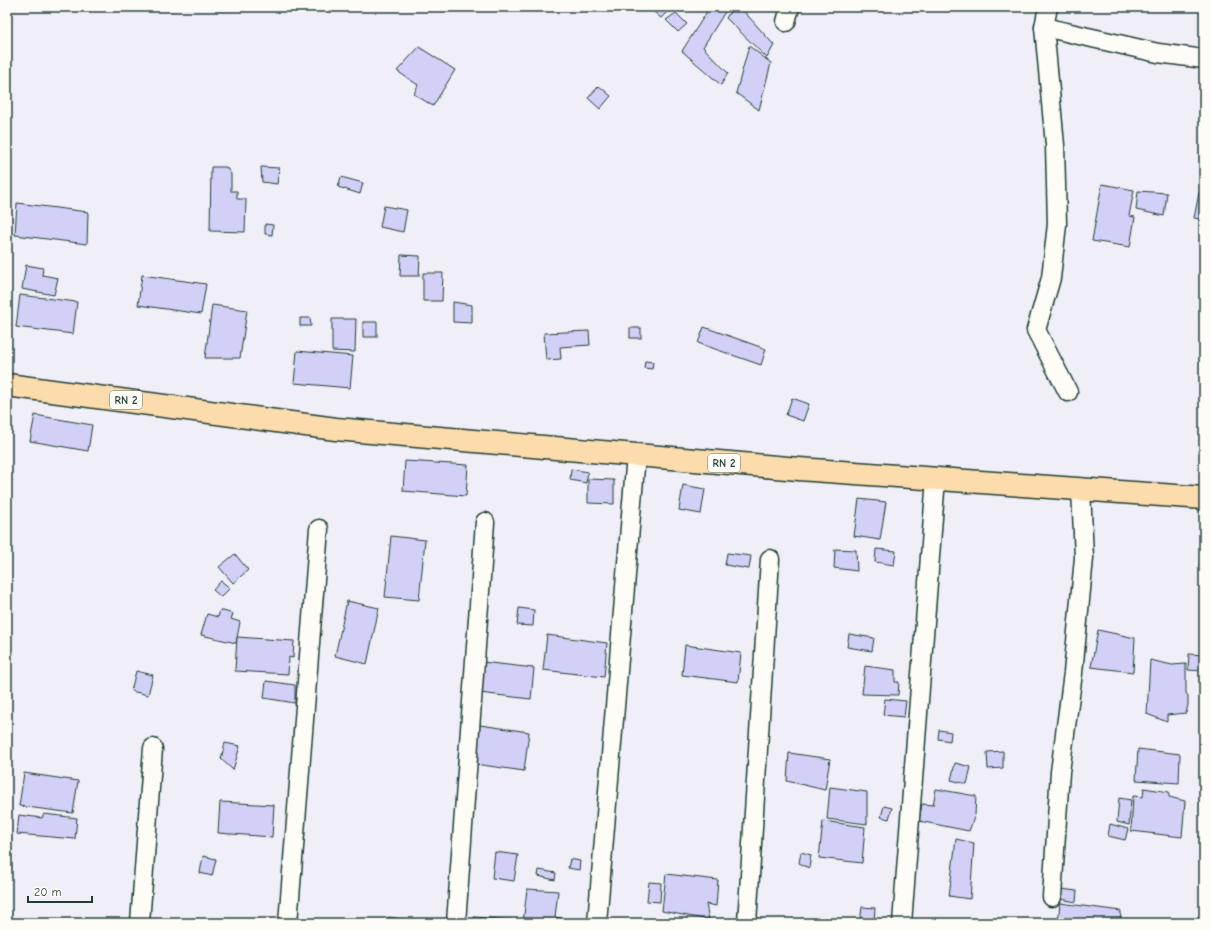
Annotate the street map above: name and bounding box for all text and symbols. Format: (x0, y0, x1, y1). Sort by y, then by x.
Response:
road number: RN 2 (110, 391, 142, 409)
road number: RN 2 (708, 454, 740, 472)
scale bar (28, 878, 92, 904)
text: 20 m (34, 885, 62, 899)

